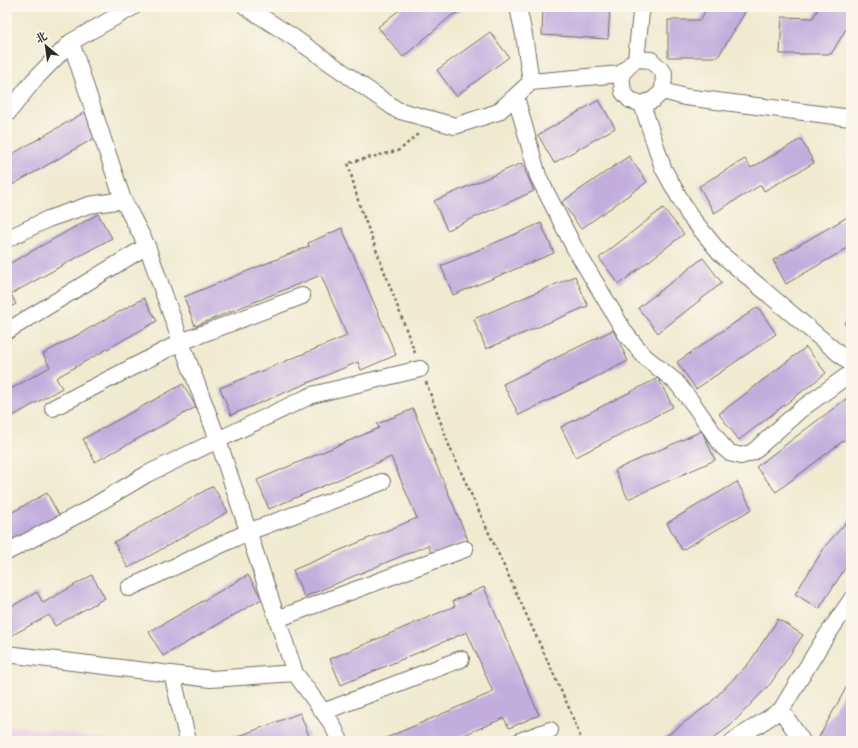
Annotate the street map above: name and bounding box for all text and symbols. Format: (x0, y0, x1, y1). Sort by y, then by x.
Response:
north arrow (26, 26, 66, 66)
text: 北 (34, 30, 49, 46)

